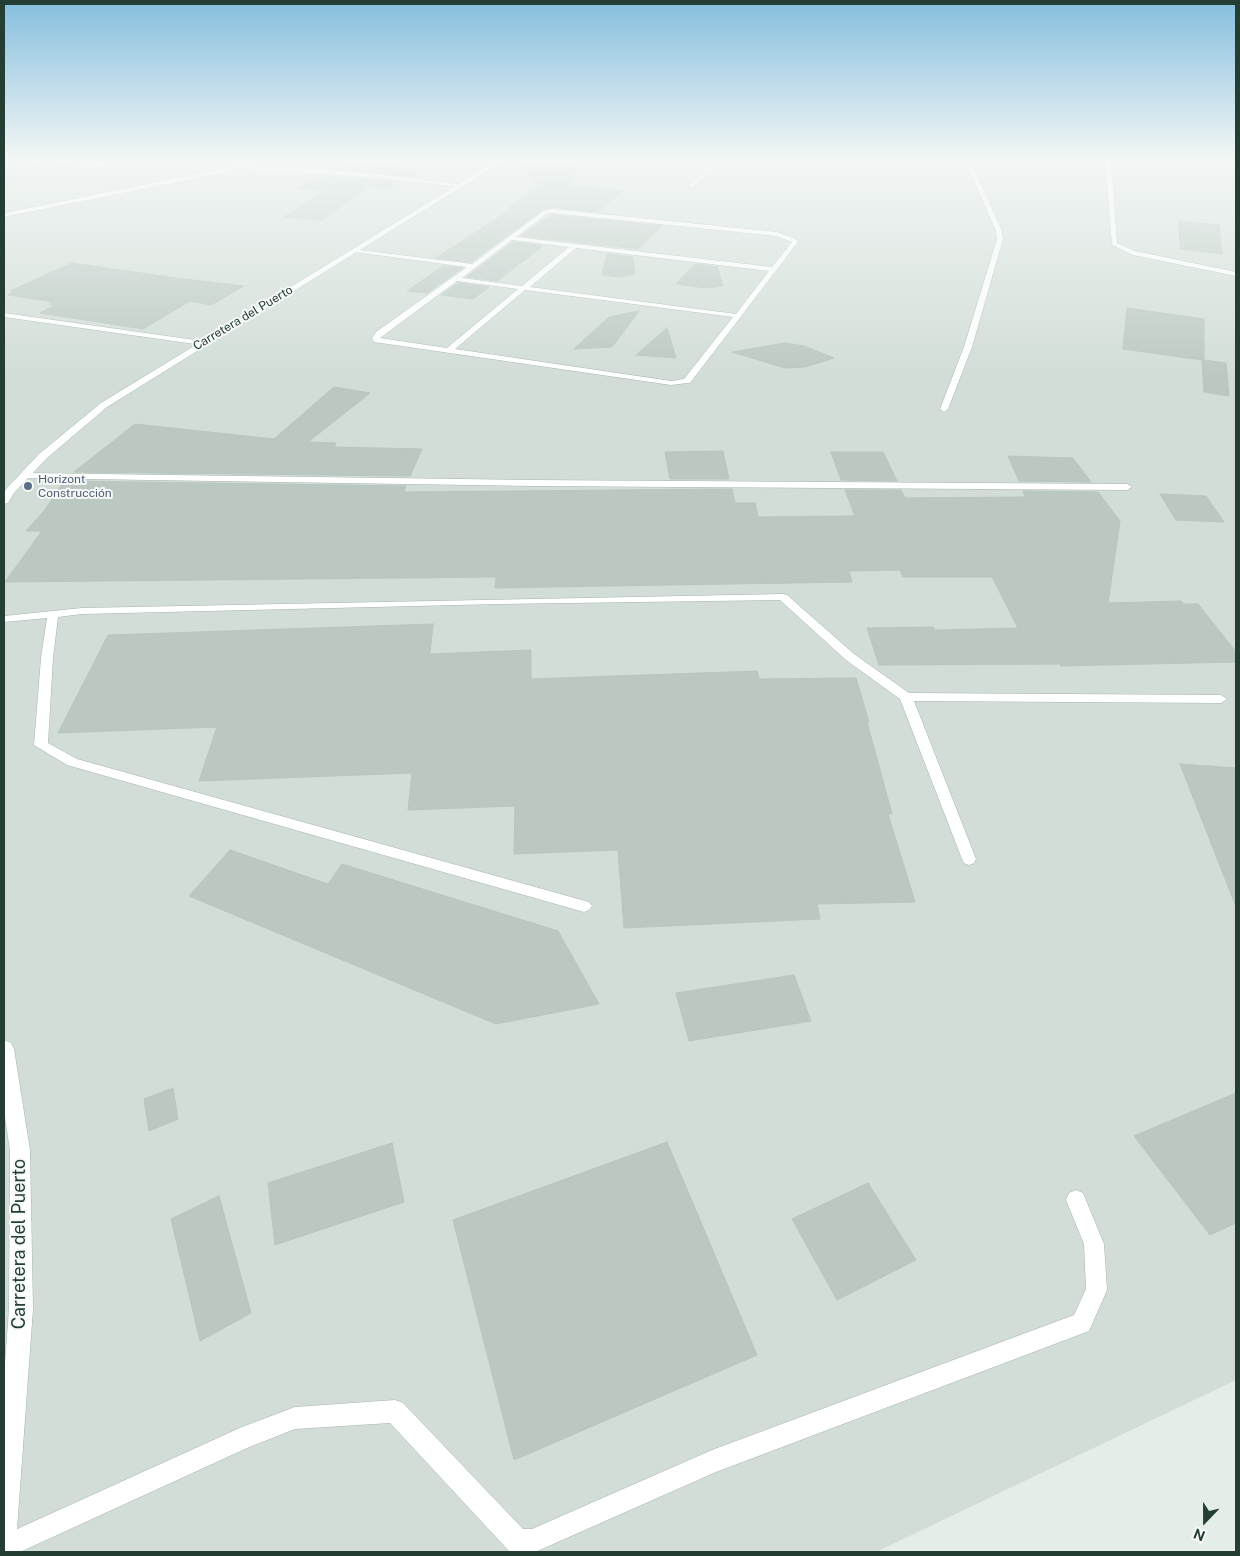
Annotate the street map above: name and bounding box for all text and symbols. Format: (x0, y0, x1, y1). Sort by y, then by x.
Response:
street label: Carretera del Puerto (191, 283, 295, 353)
place label: Horizont Construcción (38, 472, 112, 500)
marker: Horizont Construcción (22, 480, 34, 492)
street label: Carretera del Puerto (8, 1159, 30, 1329)
north arrow (1180, 1496, 1230, 1546)
text: N (1191, 1525, 1207, 1544)

